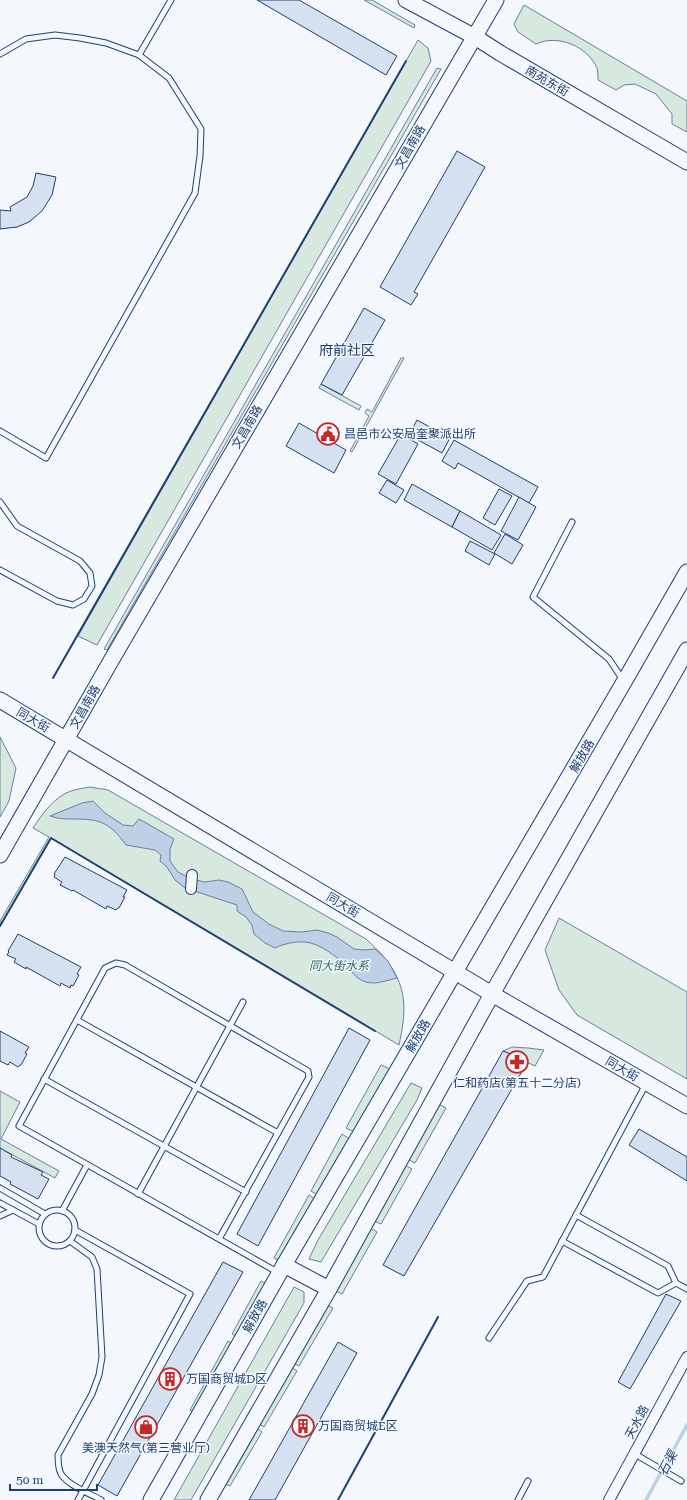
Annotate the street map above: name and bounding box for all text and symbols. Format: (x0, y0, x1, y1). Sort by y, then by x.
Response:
street label: 南苑东街 (523, 63, 571, 99)
street label: 文昌南路 (392, 123, 428, 171)
district label: 府前社区 (319, 342, 375, 358)
street label: 文昌南路 (229, 403, 265, 451)
public building icon: 昌邑市公安局奎聚派出所 (315, 421, 341, 447)
place label: 昌邑市公安局奎聚派出所 (344, 427, 476, 441)
street label: 文昌南路 (67, 683, 103, 731)
street label: 同大街 (14, 705, 52, 735)
street label: 解放路 (567, 737, 597, 775)
street label: 同大街 (324, 890, 362, 920)
park label: 同大街水系 (309, 959, 370, 973)
street label: 解放路 (403, 1017, 433, 1055)
pharmacy icon: 仁和药店(第五十二分店) (504, 1049, 530, 1075)
street label: 同大街 (603, 1054, 641, 1084)
place label: 仁和药店(第五十二分店) (453, 1076, 581, 1090)
street label: 解放路 (240, 1297, 270, 1335)
building icon: 万国商贸城D区 (157, 1366, 183, 1392)
place label: 万国商贸城D区 (186, 1372, 267, 1386)
street label: 天水路 (622, 1403, 652, 1441)
building icon: 万国商贸城E区 (290, 1413, 316, 1439)
shop icon: 美澳天然气(第三营业厅) (133, 1414, 159, 1440)
place label: 万国商贸城E区 (318, 1419, 398, 1433)
place label: 美澳天然气(第三营业厅) (82, 1441, 210, 1455)
water label: 石渠 (655, 1446, 681, 1478)
scale bar (10, 1466, 97, 1492)
text: 50 m (16, 1473, 43, 1487)

